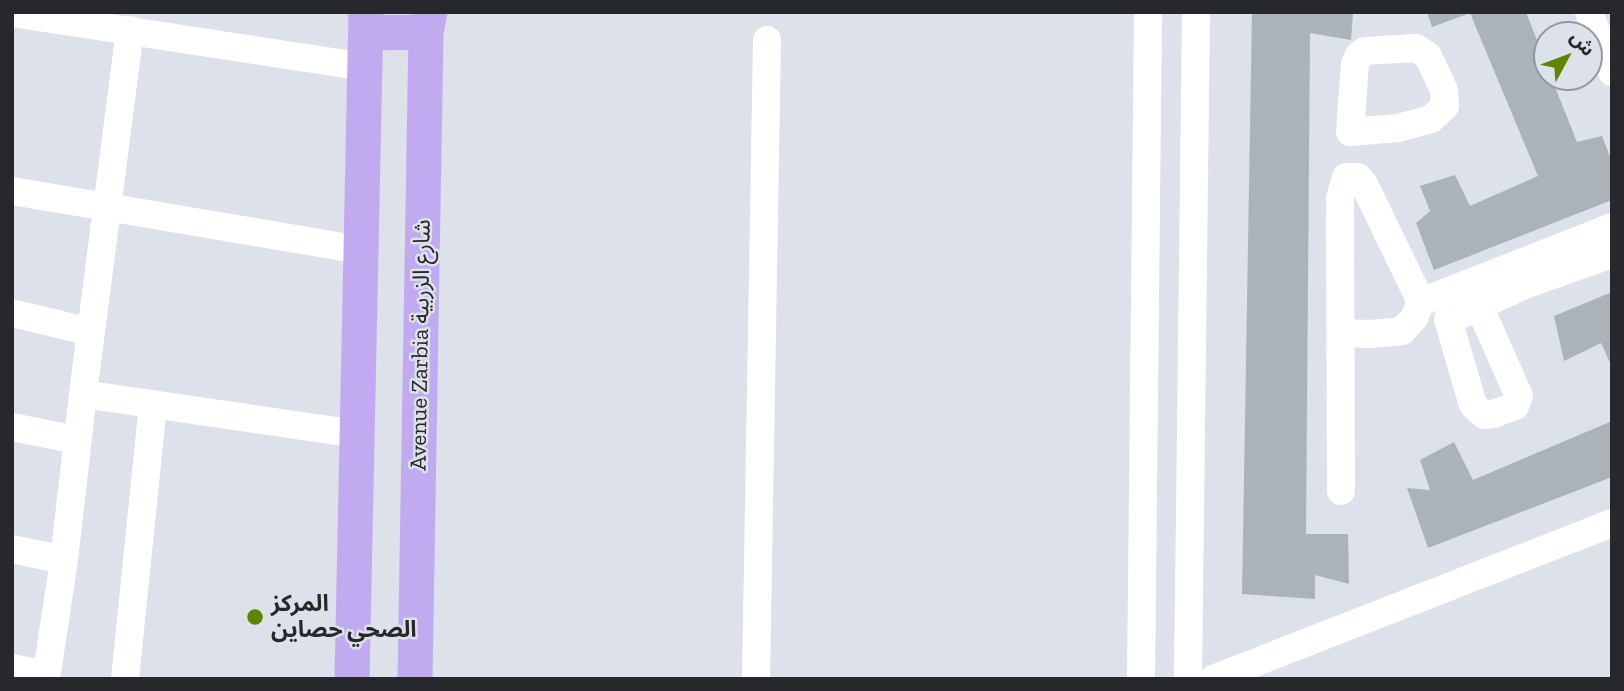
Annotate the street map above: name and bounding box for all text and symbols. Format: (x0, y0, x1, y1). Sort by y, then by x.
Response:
north arrow (1533, 21, 1603, 91)
text: ش (1565, 26, 1600, 61)
street label: Avenue Zarbia شارع الزربية (405, 219, 437, 471)
place label: المركز الصحي حصاين (271, 590, 417, 644)
marker: المركز الصحي حصاين (245, 607, 265, 627)

